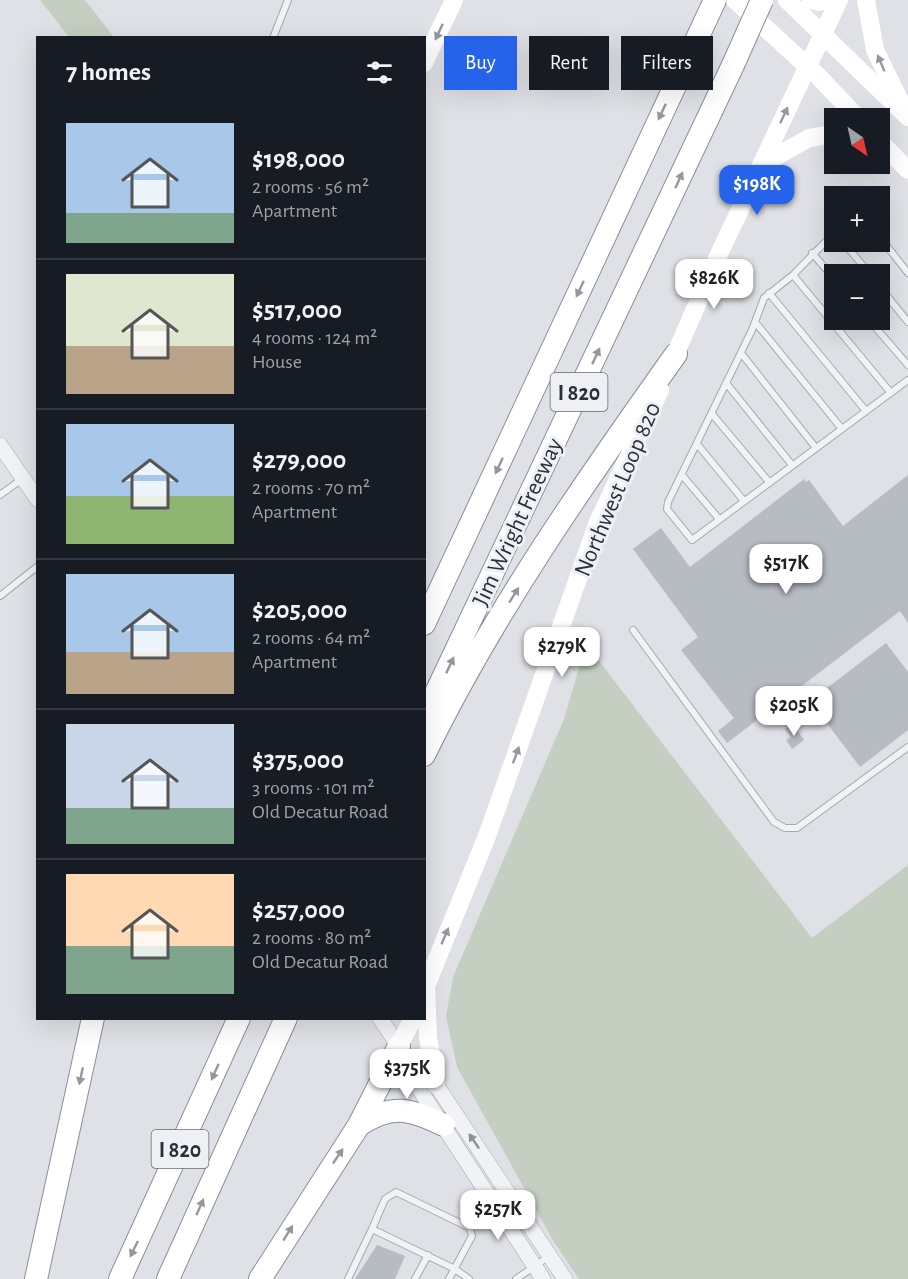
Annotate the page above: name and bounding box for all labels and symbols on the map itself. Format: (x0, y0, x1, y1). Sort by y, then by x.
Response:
one-way arrow (435, 23, 444, 40)
one-way arrow (876, 54, 885, 72)
one-way arrow (658, 104, 667, 121)
one-way arrow (780, 107, 789, 124)
north arrow (824, 108, 890, 174)
pin: $198K (715, 165, 799, 216)
one-way arrow (674, 170, 684, 188)
pin: $826K (672, 259, 756, 310)
one-way arrow (576, 280, 585, 297)
one-way arrow (591, 347, 600, 364)
road number: I 820 (550, 373, 608, 411)
street label: Northwest Loop 820 (570, 399, 665, 580)
street label: Jim Wright Freeway (469, 435, 567, 610)
one-way arrow (494, 458, 503, 475)
pin: $517K (744, 544, 828, 595)
one-way arrow (509, 586, 520, 603)
pin: $279K (520, 627, 604, 678)
one-way arrow (445, 657, 454, 674)
pin: $205K (752, 686, 836, 737)
one-way arrow (511, 745, 521, 763)
one-way arrow (441, 927, 450, 945)
pin: $375K (365, 1049, 449, 1100)
one-way arrow (210, 1063, 220, 1081)
one-way arrow (76, 1066, 85, 1085)
road number: I 820 (152, 1130, 208, 1168)
one-way arrow (468, 1133, 480, 1149)
one-way arrow (332, 1148, 344, 1164)
pin: $257K (456, 1190, 540, 1241)
one-way arrow (196, 1198, 205, 1215)
one-way arrow (283, 1225, 294, 1241)
one-way arrow (130, 1241, 139, 1258)

